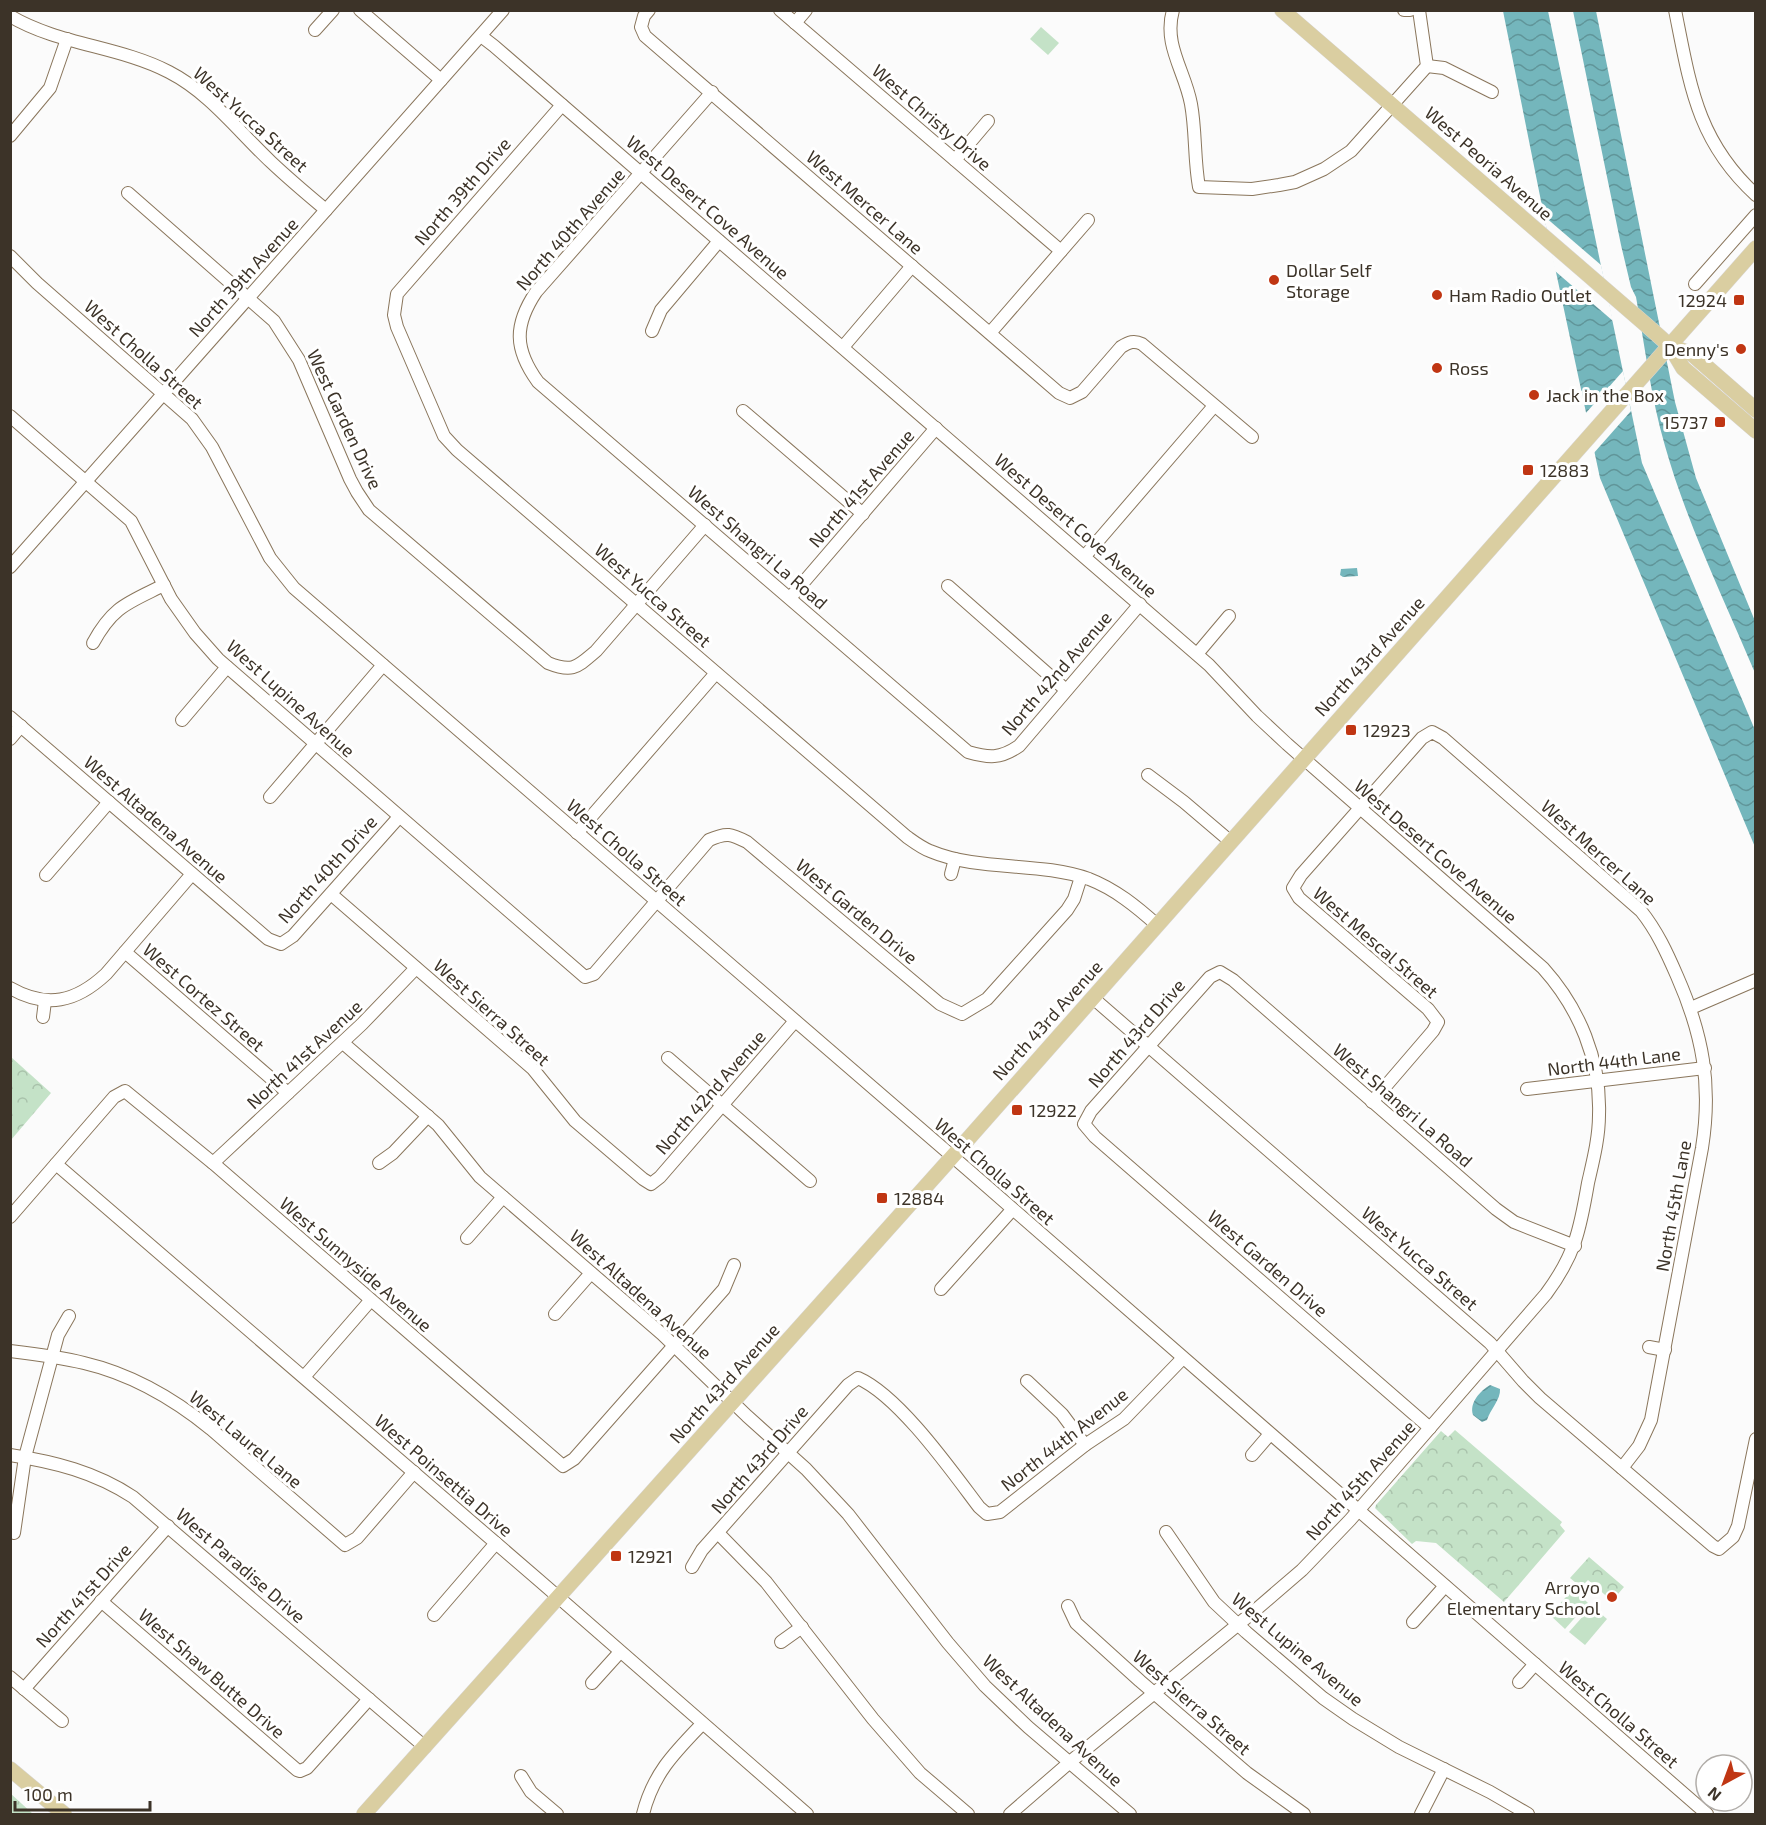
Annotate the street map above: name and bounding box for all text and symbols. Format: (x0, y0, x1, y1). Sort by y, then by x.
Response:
street label: West Christy Drive (868, 59, 996, 175)
street label: West Yucca Street (189, 62, 313, 176)
street label: West Peoria Avenue (1421, 101, 1557, 225)
street label: West Desert Cove Avenue (622, 130, 794, 284)
street label: North 39th Drive (409, 133, 515, 249)
street label: West Mercer Lane (802, 145, 928, 259)
street label: North 40th Avenue (511, 163, 629, 295)
street label: North 39th Avenue (184, 213, 302, 341)
place label: Dollar Self Storage (1286, 259, 1373, 302)
marker: Dollar Self Storage (1267, 273, 1281, 287)
place label: Ham Radio Outlet (1449, 284, 1592, 306)
marker: Ham Radio Outlet (1430, 288, 1444, 302)
place label: 12924 (1678, 289, 1727, 311)
marker: 12924 (1732, 293, 1746, 307)
street label: West Cholla Street (80, 295, 208, 413)
place label: Denny's (1664, 338, 1729, 360)
marker: Denny's (1734, 342, 1748, 356)
street label: West Garden Drive (303, 346, 387, 492)
place label: Ross (1449, 357, 1489, 379)
marker: Ross (1430, 361, 1444, 375)
place label: Jack in the Box (1546, 384, 1665, 406)
marker: Jack in the Box (1527, 388, 1541, 402)
place label: 15737 (1663, 411, 1708, 433)
marker: 15737 (1713, 415, 1727, 429)
street label: North 41st Avenue (804, 424, 918, 552)
street label: West Desert Cove Avenue (990, 448, 1162, 602)
place label: 12883 (1540, 459, 1589, 481)
marker: 12883 (1521, 463, 1535, 477)
street label: West Shangri La Road (684, 480, 832, 614)
street label: West Yucca Street (590, 539, 716, 652)
street label: North 43rd Avenue (1309, 591, 1429, 721)
street label: North 42nd Avenue (996, 606, 1116, 740)
street label: West Lupine Avenue (222, 635, 360, 761)
place label: 12923 (1363, 719, 1411, 741)
marker: 12923 (1344, 723, 1358, 737)
street label: West Altadena Avenue (80, 751, 232, 887)
street label: West Desert Cove Avenue (1350, 774, 1522, 928)
street label: West Cholla Street (562, 794, 692, 910)
street label: West Mercer Lane (1537, 795, 1661, 909)
street label: North 40th Drive (273, 811, 381, 927)
street label: West Garden Drive (792, 854, 922, 968)
street label: West Mescal Street (1309, 882, 1443, 1002)
street label: West Cortez Street (139, 938, 269, 1056)
street label: West Sierra Street (429, 954, 555, 1070)
street label: North 43rd Avenue (987, 955, 1107, 1085)
street label: North 43rd Drive (1083, 974, 1189, 1092)
street label: North 41st Avenue (242, 995, 366, 1113)
street label: North 42nd Avenue (650, 1025, 770, 1159)
street label: West Shangri La Road (1329, 1038, 1477, 1172)
street label: North 44th Lane (1546, 1042, 1682, 1080)
place label: 12922 (1029, 1099, 1077, 1121)
marker: 12922 (1010, 1103, 1024, 1117)
street label: West Cholla Street (930, 1113, 1060, 1229)
street label: North 45th Lane (1651, 1139, 1695, 1273)
place label: 12884 (894, 1187, 944, 1209)
marker: 12884 (875, 1191, 889, 1205)
street label: West Sunnyside Avenue (275, 1192, 437, 1336)
street label: West Yucca Street (1357, 1202, 1483, 1315)
street label: West Garden Drive (1203, 1205, 1333, 1321)
street label: West Altadena Avenue (566, 1224, 716, 1364)
street label: North 43rd Avenue (664, 1318, 784, 1448)
street label: North 44th Avenue (996, 1383, 1132, 1495)
street label: West Laurel Lane (185, 1385, 307, 1493)
street label: North 43rd Drive (706, 1400, 812, 1518)
street label: West Poinsettia Drive (370, 1409, 518, 1541)
street label: North 45th Avenue (1301, 1416, 1419, 1544)
street label: West Paradise Drive (172, 1503, 310, 1627)
street label: North 41st Drive (31, 1538, 135, 1652)
place label: 12921 (628, 1545, 673, 1567)
marker: 12921 (609, 1549, 623, 1563)
place label: Arroyo Elementary School (1447, 1576, 1601, 1619)
street label: West Lupine Avenue (1228, 1588, 1368, 1710)
marker: Arroyo Elementary School (1605, 1590, 1619, 1604)
street label: West Shaw Butte Drive (134, 1603, 290, 1743)
street label: West Sierra Street (1129, 1645, 1256, 1759)
street label: West Altadena Avenue (978, 1649, 1128, 1791)
street label: West Cholla Street (1554, 1656, 1684, 1772)
north arrow (1694, 1753, 1754, 1813)
scale bar (15, 1774, 150, 1812)
text: 100 m (24, 1783, 73, 1805)
text: N (1703, 1784, 1724, 1806)

